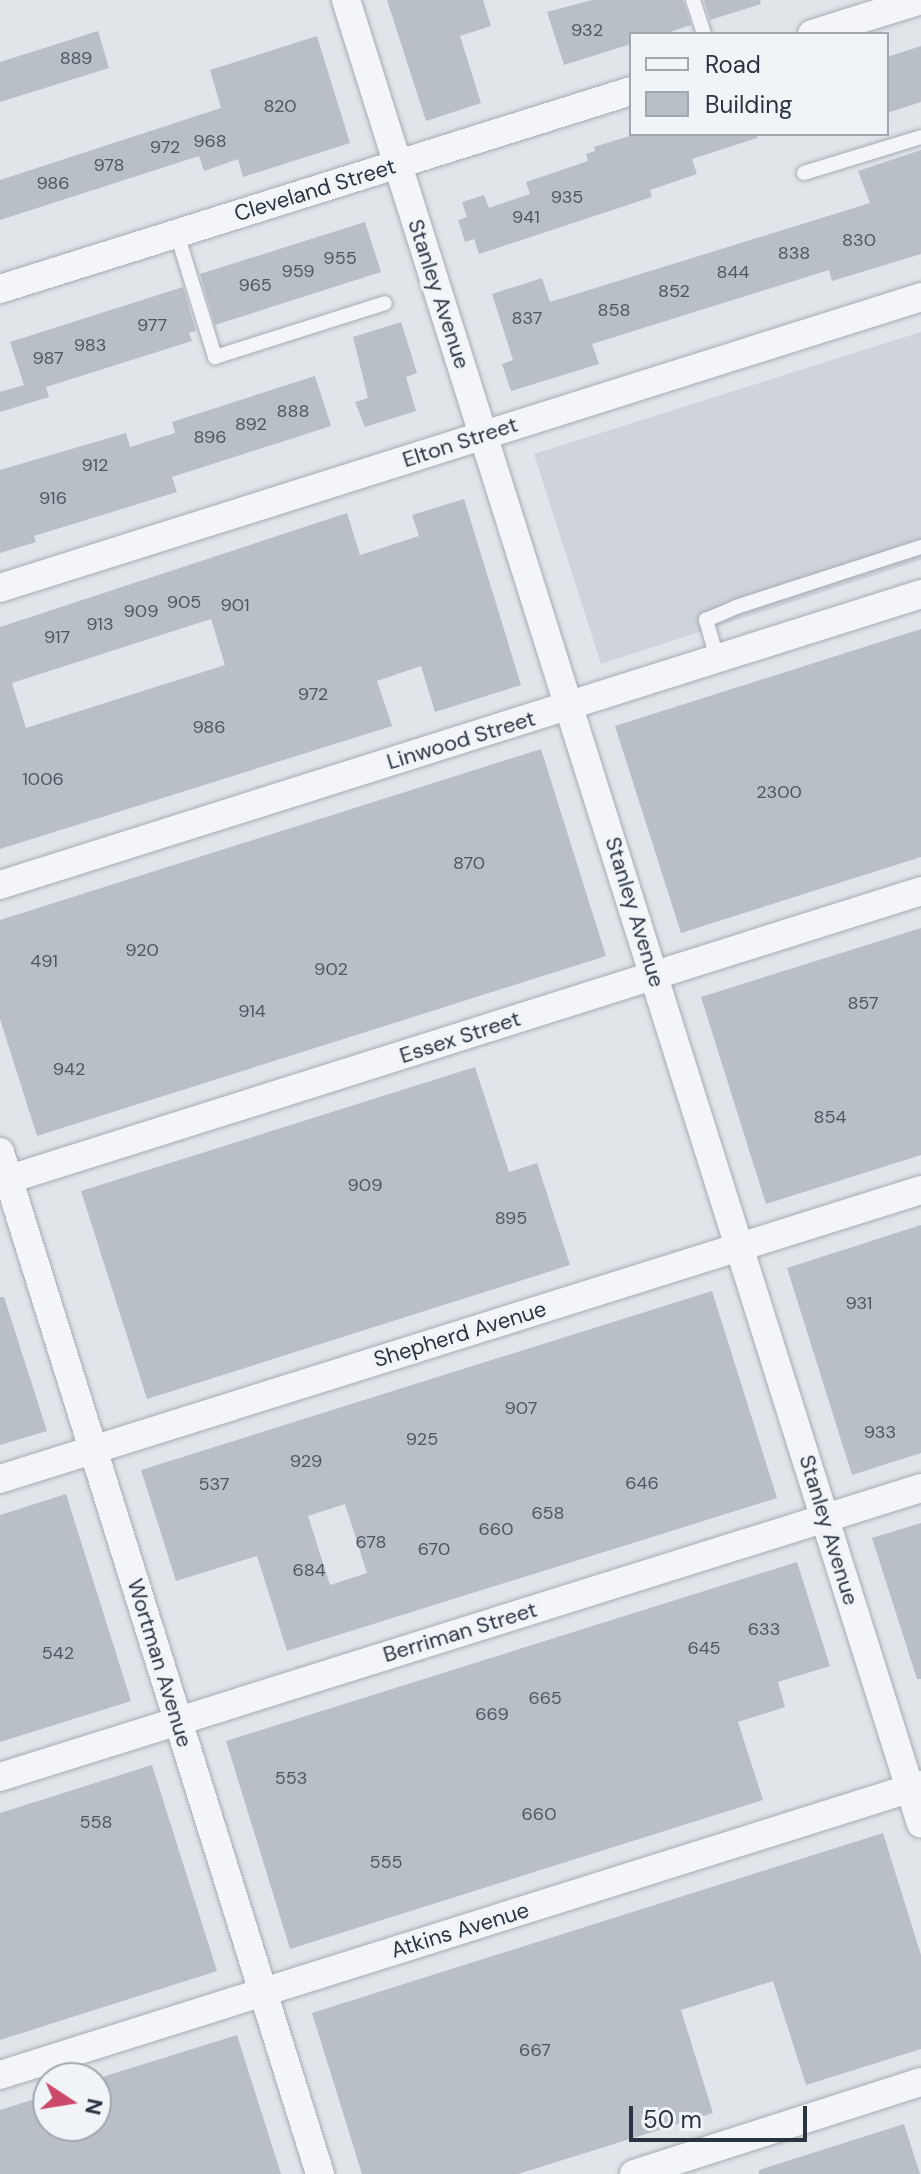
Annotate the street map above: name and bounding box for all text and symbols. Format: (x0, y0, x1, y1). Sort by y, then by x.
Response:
house number: 932 (571, 19, 603, 41)
legend (629, 32, 889, 136)
house number: 889 (60, 47, 92, 69)
text: Road (705, 49, 761, 80)
text: Building (705, 89, 792, 120)
house number: 820 (263, 95, 297, 117)
house number: 968 (193, 130, 227, 152)
house number: 972 (150, 136, 180, 158)
street label: Cleveland Street (231, 153, 399, 227)
house number: 978 (93, 154, 125, 176)
house number: 986 (36, 172, 70, 194)
house number: 935 (551, 186, 583, 208)
house number: 941 (512, 206, 540, 228)
street label: Stanley Avenue (402, 216, 476, 372)
house number: 830 (842, 229, 876, 251)
house number: 838 (778, 242, 810, 264)
house number: 955 (323, 247, 357, 269)
house number: 959 (281, 260, 315, 282)
house number: 844 (717, 261, 749, 283)
house number: 965 (238, 274, 272, 296)
house number: 852 (658, 280, 690, 302)
house number: 858 (598, 299, 630, 321)
house number: 837 (512, 307, 542, 329)
house number: 977 (137, 314, 167, 336)
house number: 983 (74, 334, 106, 356)
house number: 987 (32, 347, 64, 369)
house number: 888 (277, 400, 309, 422)
street label: Elton Street (399, 411, 521, 473)
house number: 892 (235, 413, 267, 435)
house number: 896 (193, 426, 227, 448)
house number: 912 (82, 454, 108, 476)
house number: 916 (39, 487, 67, 509)
house number: 905 (167, 591, 201, 613)
house number: 901 (220, 594, 250, 616)
house number: 909 (124, 600, 158, 622)
house number: 913 (86, 613, 114, 635)
house number: 917 (44, 626, 70, 648)
house number: 972 (298, 683, 328, 705)
street label: Linwood Street (384, 705, 538, 775)
house number: 986 (192, 716, 226, 738)
house number: 1006 (22, 768, 64, 790)
house number: 2300 (756, 781, 802, 803)
street label: Stanley Avenue (600, 834, 670, 990)
house number: 870 (453, 852, 485, 874)
house number: 920 (125, 939, 159, 961)
house number: 491 (30, 950, 58, 972)
house number: 902 (314, 958, 348, 980)
house number: 857 (847, 992, 879, 1014)
house number: 914 (238, 1000, 266, 1022)
street label: Essex Street (396, 1005, 524, 1069)
house number: 942 (53, 1058, 85, 1080)
house number: 854 (814, 1106, 846, 1128)
house number: 909 (348, 1174, 382, 1196)
house number: 895 (495, 1207, 527, 1229)
house number: 931 (846, 1292, 872, 1314)
street label: Shepherd Avenue (371, 1295, 549, 1373)
house number: 907 (505, 1397, 537, 1419)
house number: 933 (864, 1421, 896, 1443)
house number: 925 (406, 1428, 438, 1450)
house number: 929 (290, 1450, 322, 1472)
street label: Stanley Avenue (794, 1452, 864, 1608)
house number: 646 (625, 1472, 659, 1494)
house number: 537 (199, 1473, 229, 1495)
house number: 658 (532, 1502, 564, 1524)
house number: 660 (479, 1518, 513, 1540)
house number: 678 (355, 1531, 387, 1553)
house number: 670 (418, 1538, 450, 1560)
house number: 684 (292, 1559, 326, 1581)
street label: Wortman Avenue (122, 1576, 198, 1750)
street label: Berriman Street (380, 1596, 540, 1668)
house number: 633 (748, 1618, 780, 1640)
house number: 645 (687, 1637, 721, 1659)
house number: 542 (42, 1642, 74, 1664)
house number: 665 (528, 1687, 562, 1709)
house number: 669 (475, 1703, 509, 1725)
house number: 553 (275, 1767, 307, 1789)
house number: 660 (522, 1803, 556, 1825)
house number: 558 (80, 1811, 112, 1833)
house number: 555 (370, 1851, 402, 1873)
street label: Atkins Avenue (388, 1896, 532, 1964)
house number: 667 (519, 2039, 551, 2061)
north arrow (32, 2062, 112, 2142)
scale bar (633, 2090, 811, 2140)
text: N (78, 2096, 110, 2118)
text: 50 m (643, 2104, 702, 2135)

